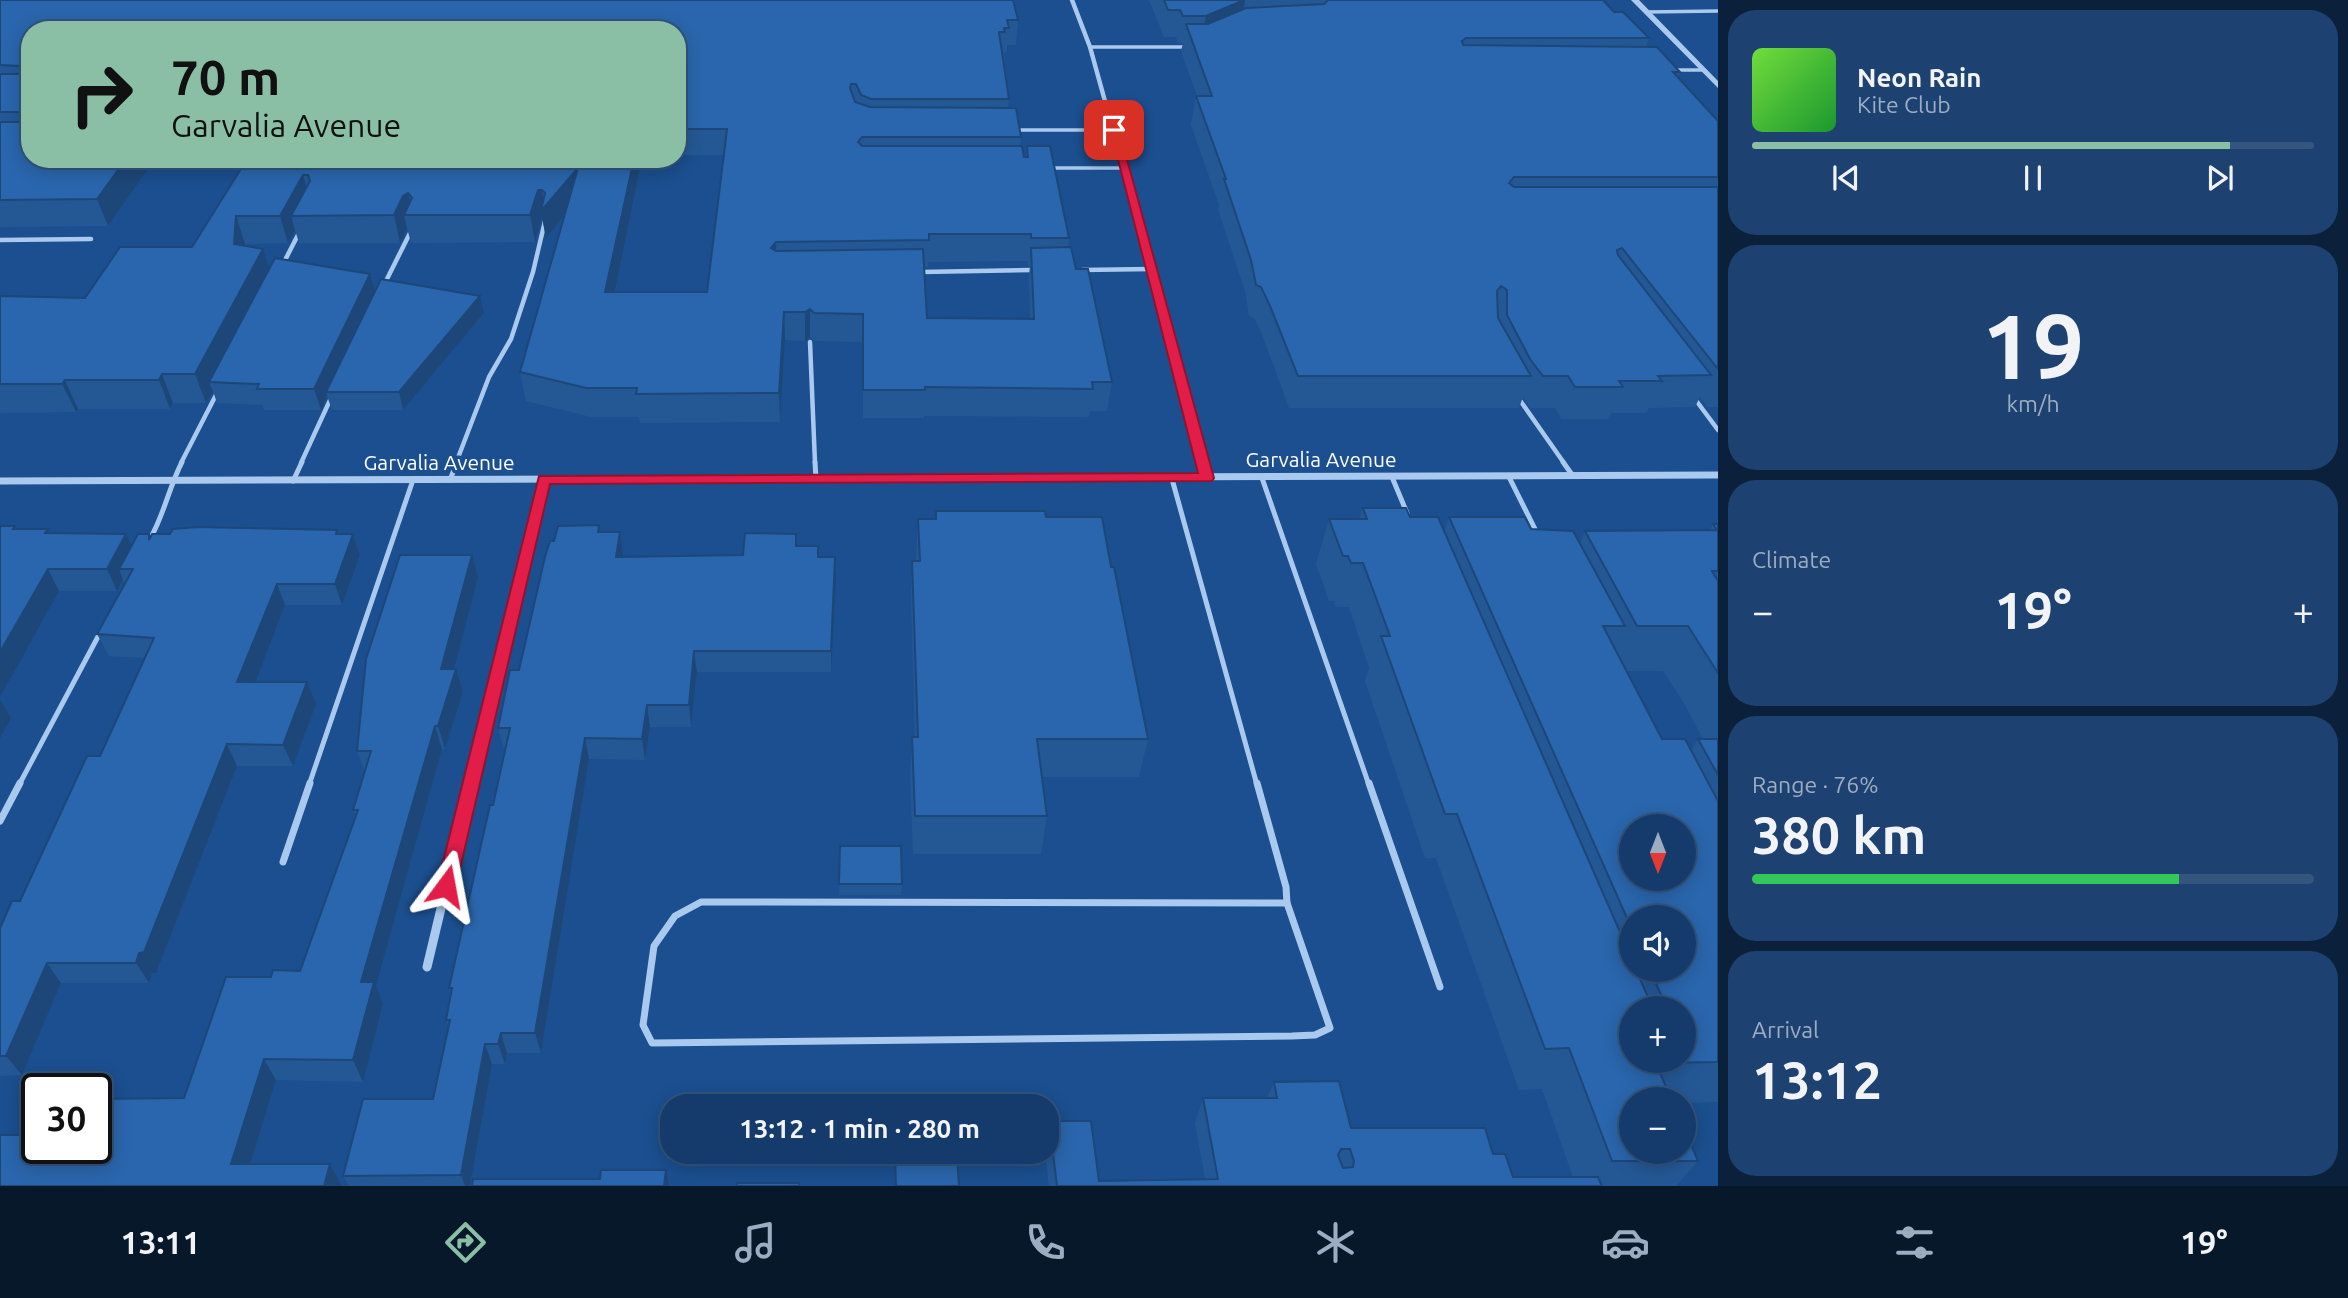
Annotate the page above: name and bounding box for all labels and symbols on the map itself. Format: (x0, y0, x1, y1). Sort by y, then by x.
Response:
pin (1084, 100, 1144, 160)
street label: Garvalia Avenue (1245, 447, 1397, 471)
street label: Garvalia Avenue (363, 450, 515, 474)
north arrow (1619, 814, 1696, 891)
position arrow (409, 849, 483, 923)
speed limit sign: 30 (21, 1073, 112, 1164)

